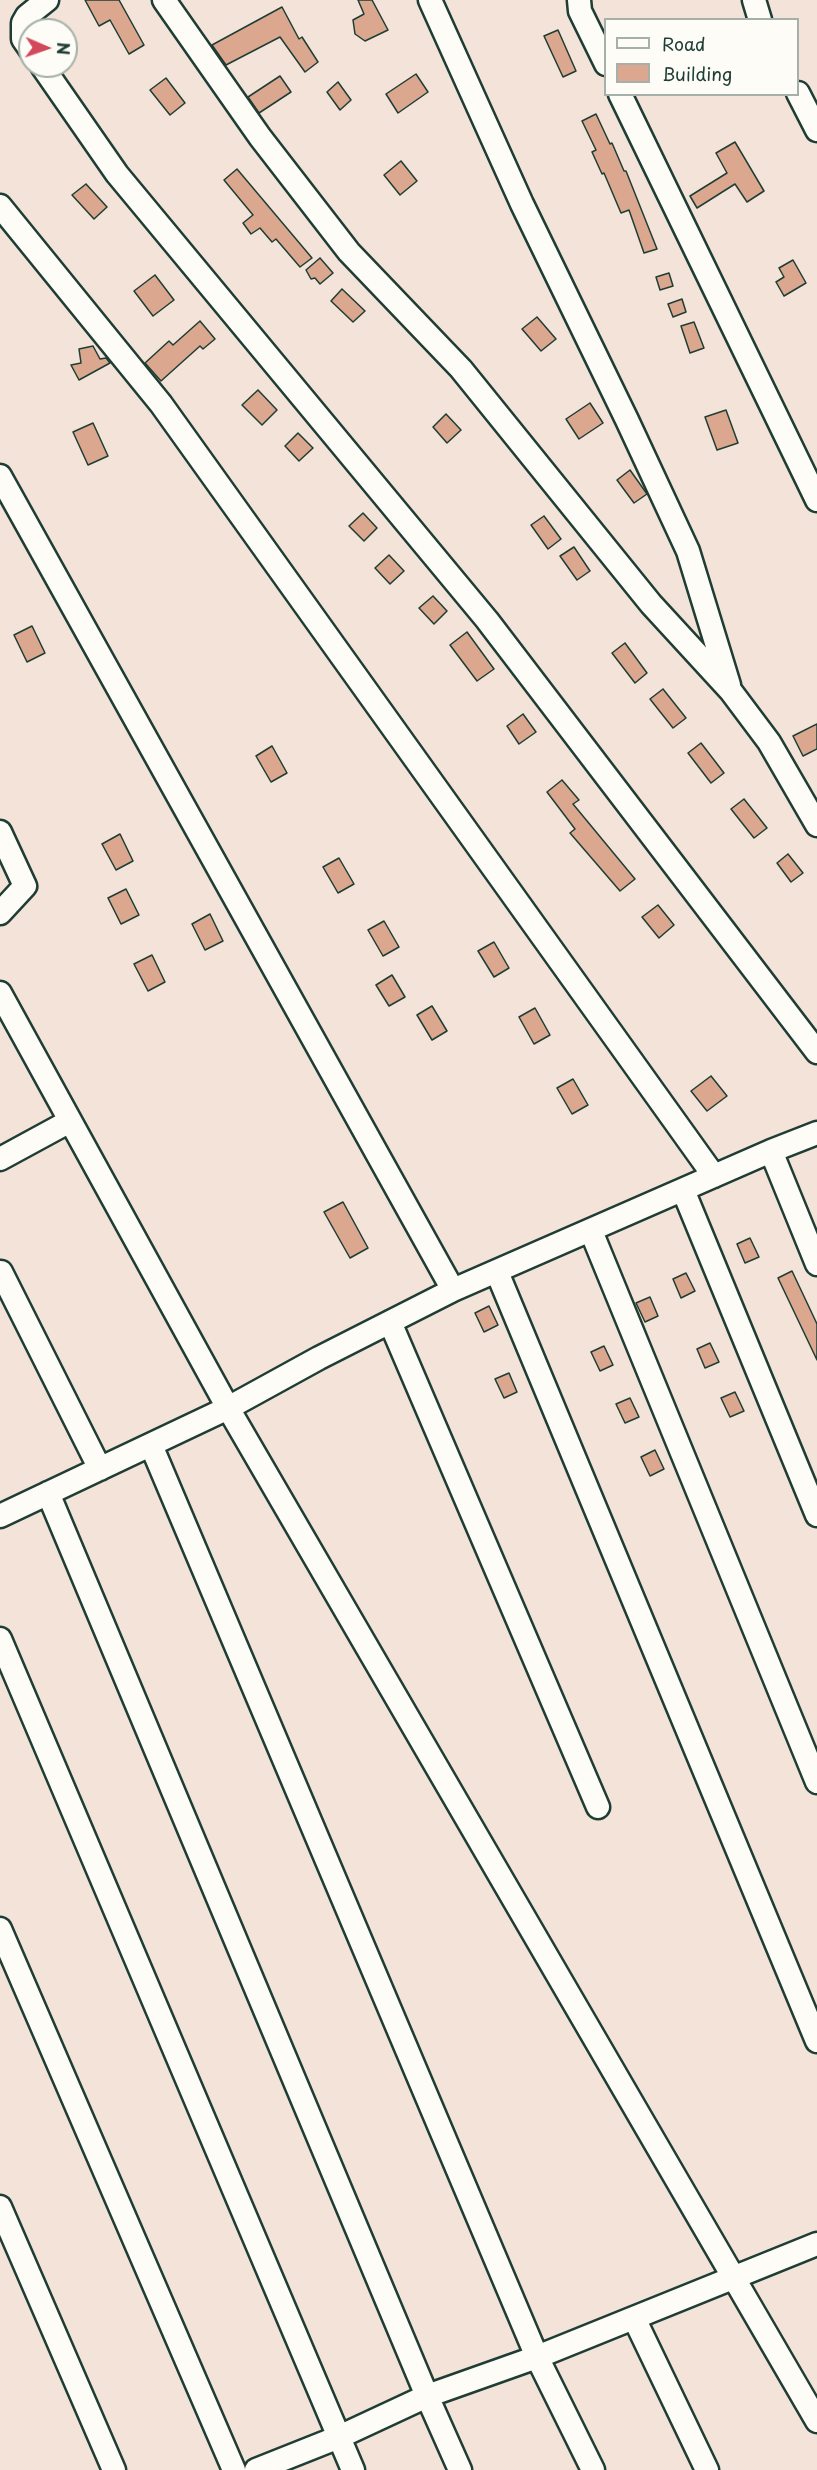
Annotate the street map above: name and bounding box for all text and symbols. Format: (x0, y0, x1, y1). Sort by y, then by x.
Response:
north arrow (18, 18, 78, 78)
legend (604, 18, 799, 96)
text: Road (662, 30, 706, 57)
text: N (52, 42, 76, 55)
text: Building (662, 60, 732, 87)

